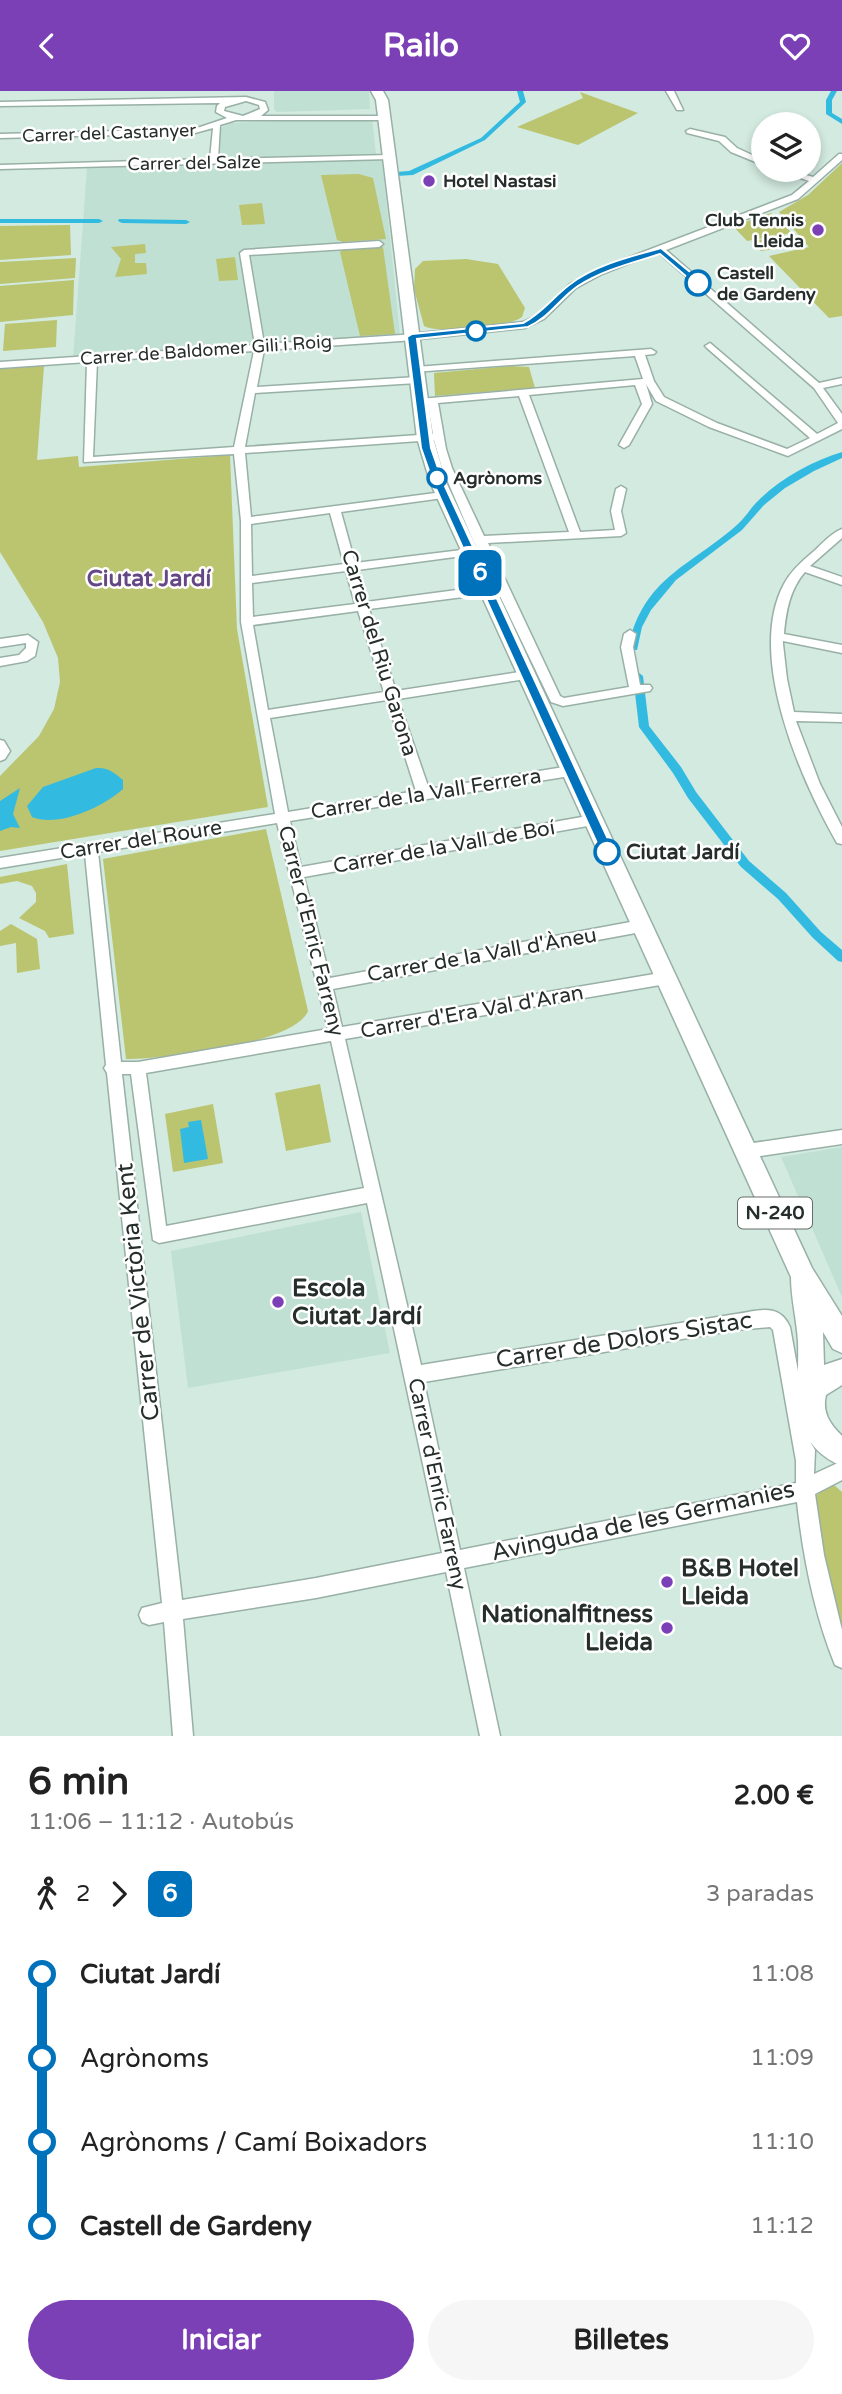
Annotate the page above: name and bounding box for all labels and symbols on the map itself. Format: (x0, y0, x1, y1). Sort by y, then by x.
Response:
street label: Carrer del Castanyer (22, 119, 197, 147)
street label: Carrer del Salze (127, 151, 261, 175)
place label: Hotel Nastasi (443, 170, 557, 192)
marker: Hotel Nastasi (421, 173, 437, 189)
place label: Club Tennis Lleida (705, 209, 804, 252)
marker: Club Tennis Lleida (810, 222, 826, 238)
place label: Castell de Gardeny (717, 262, 816, 305)
marker: Castell de Gardeny (685, 270, 711, 296)
unlabelled marker (466, 321, 486, 341)
street label: Carrer de Baldomer Gili i Roig (79, 330, 333, 370)
place label: Agrònoms (453, 467, 543, 489)
marker: Agrònoms (427, 468, 447, 488)
street label: Carrer del Riu Garona (336, 547, 422, 759)
line badge: 6 (457, 550, 503, 596)
district label: Ciutat Jardí (87, 565, 211, 593)
street label: Carrer de la Vall Ferrera (309, 763, 543, 825)
street label: Carrer del Roure (58, 815, 224, 865)
street label: Carrer de la Vall de Boí (331, 815, 557, 879)
street label: Carrer d'Enric Farreny (273, 823, 349, 1039)
marker: Ciutat Jardí (594, 839, 620, 865)
place label: Ciutat Jardí (626, 840, 740, 865)
street label: Carrer de la Vall d'Àneu (365, 922, 599, 988)
street label: Carrer d'Era Val d'Aran (359, 980, 585, 1044)
street label: Carrer de Victòria Kent (110, 1162, 166, 1422)
road number: N-240 (738, 1197, 812, 1229)
place label: Escola Ciutat Jardí (292, 1274, 422, 1331)
marker: Escola Ciutat Jardí (270, 1294, 286, 1310)
street label: Carrer de Dolors Sistac (494, 1305, 754, 1375)
street label: Carrer d'Enric Farreny (402, 1376, 472, 1592)
street label: Avinguda de les Germanies (489, 1475, 797, 1567)
place label: B&B Hotel Lleida (681, 1554, 799, 1611)
marker: B&B Hotel Lleida (659, 1574, 675, 1590)
place label: Nationalfitness Lleida (481, 1600, 653, 1657)
marker: Nationalfitness Lleida (659, 1620, 675, 1636)

